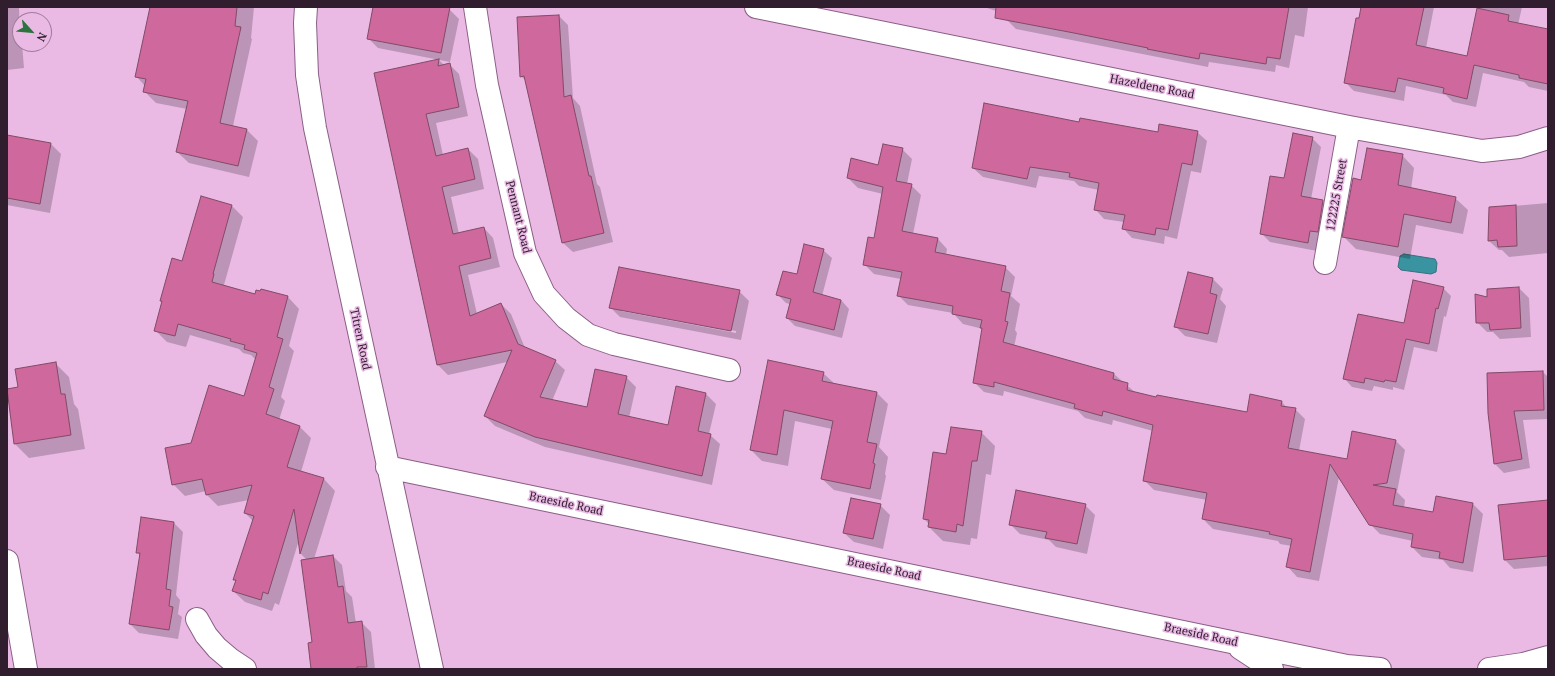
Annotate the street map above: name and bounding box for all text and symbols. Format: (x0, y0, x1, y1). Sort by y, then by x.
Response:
north arrow (12, 12, 52, 52)
text: N (34, 30, 50, 44)
street label: Hazeldene Road (1109, 72, 1195, 102)
street label: 122225 Street (1324, 158, 1350, 232)
street label: Pennant Road (502, 179, 534, 255)
street label: Titren Road (346, 307, 374, 371)
street label: Braeside Road (528, 489, 604, 519)
street label: Braeside Road (846, 554, 922, 584)
street label: Braeside Road (1163, 620, 1239, 650)

